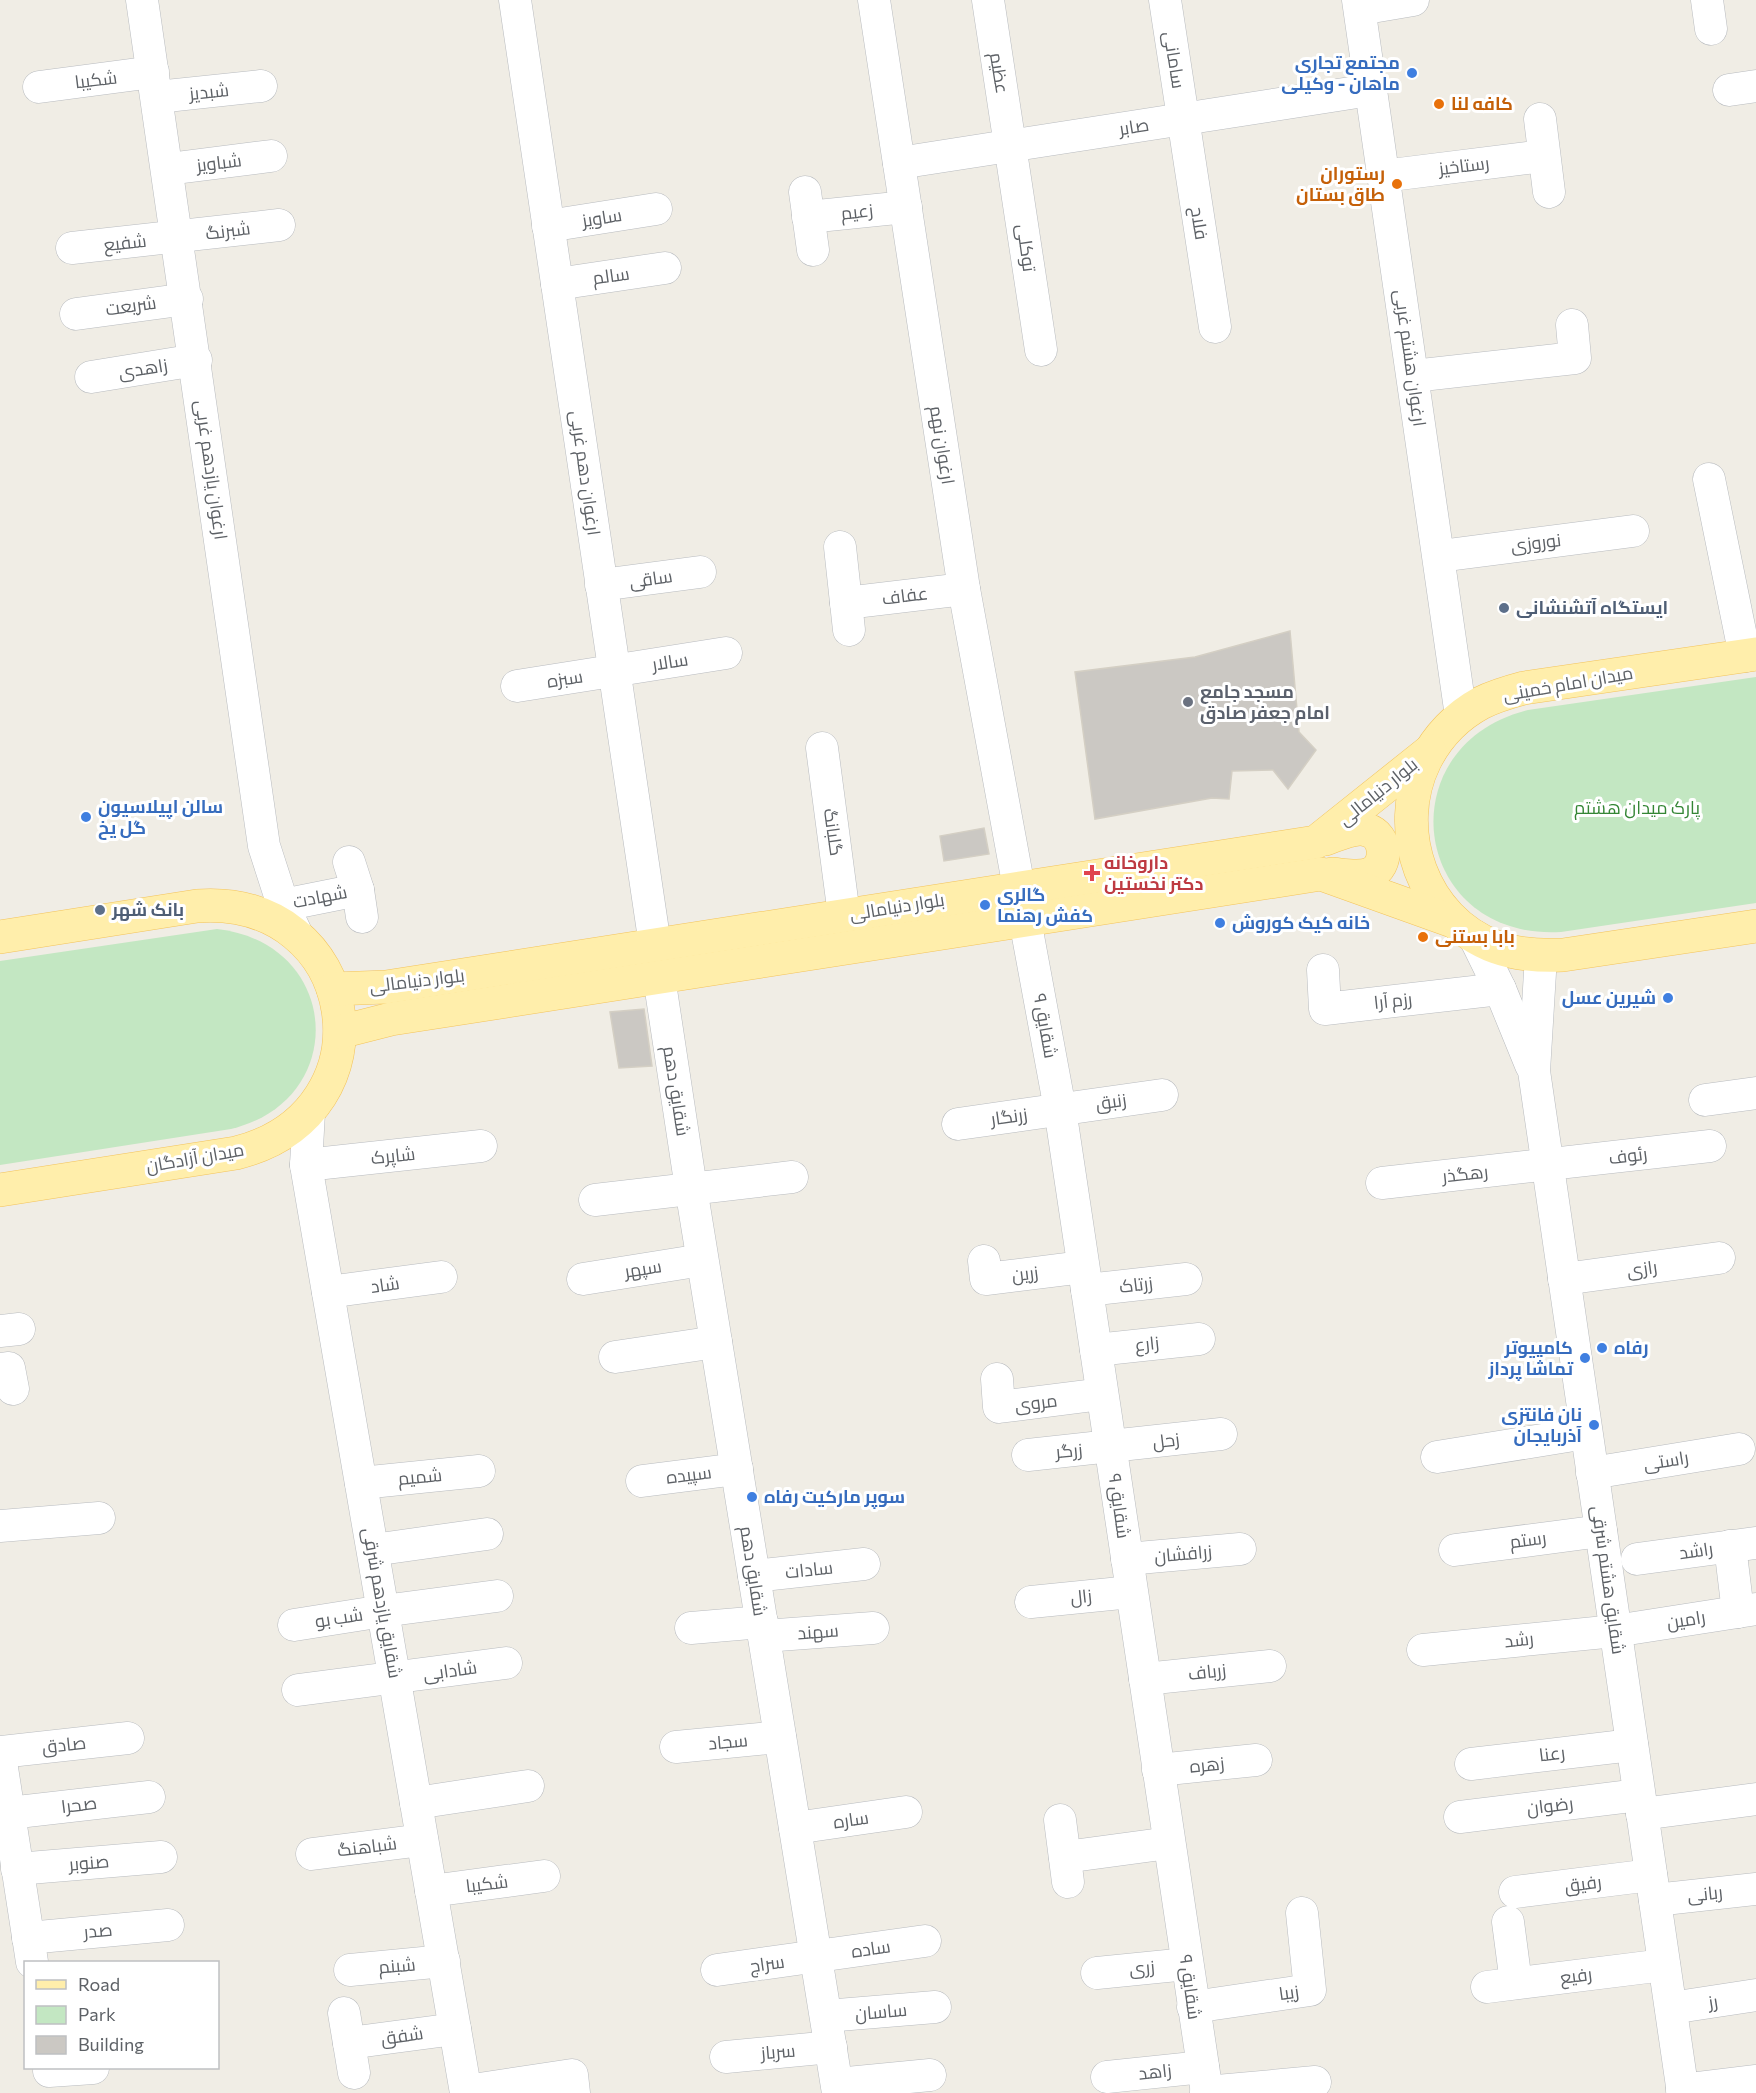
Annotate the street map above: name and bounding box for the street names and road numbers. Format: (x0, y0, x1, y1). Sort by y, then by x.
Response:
street label: سامانی (1159, 30, 1190, 90)
street label: عظیم (984, 51, 1014, 95)
street label: شکیبا (73, 65, 118, 93)
street label: شبدیز (187, 78, 230, 105)
street label: صابر (1116, 113, 1151, 140)
street label: شباویز (194, 148, 243, 177)
street label: رستاخیز (1436, 151, 1491, 180)
street label: زعیم (840, 198, 874, 226)
street label: ساویز (579, 203, 624, 232)
street label: فلاح (1185, 205, 1213, 241)
street label: شبرنگ (204, 216, 252, 245)
street label: توکلی (1012, 223, 1041, 273)
street label: شفیع (102, 229, 148, 257)
street label: سالم (591, 262, 631, 290)
street label: ارغوان هشتم غربی (1389, 288, 1431, 428)
street label: شریعت (104, 291, 158, 320)
street label: زاهدی (117, 353, 169, 384)
street label: ارغوان یازدهم غربی (189, 399, 233, 541)
street label: ارغوان نهم (924, 404, 960, 486)
street label: ارغوان دهم غربی (564, 409, 606, 537)
street label: نوروزی (1509, 528, 1562, 557)
street label: ساقی (628, 564, 674, 593)
street label: عفاف (881, 581, 929, 609)
street label: سالار (649, 647, 690, 676)
street label: میدان امام خمینی (1501, 661, 1635, 707)
street label: سبزه (545, 664, 585, 693)
street label: بلوار دنیامالی (1333, 753, 1422, 831)
street label: گلبانگ (820, 807, 848, 857)
street label: شهادت (291, 880, 349, 913)
street label: بلوار دنیامالی (848, 888, 946, 925)
street label: بلوار دنیامالی (368, 963, 466, 998)
street label: رزم آرا (1373, 987, 1413, 1015)
street label: شقایق ۹ (1028, 992, 1062, 1060)
street label: شقایق دهم (657, 1044, 695, 1138)
street label: زنبق (1094, 1088, 1128, 1116)
street label: زرنگار (988, 1103, 1029, 1131)
street label: میدان آزادگان (144, 1138, 246, 1177)
street label: شاپرک (370, 1142, 416, 1170)
street label: رئوف (1607, 1142, 1648, 1169)
street label: رهگذر (1440, 1160, 1489, 1187)
street label: سپهر (622, 1254, 663, 1283)
street label: رازی (1625, 1255, 1659, 1282)
street label: زرین (1010, 1260, 1040, 1287)
street label: شاد (369, 1271, 401, 1297)
street label: زرتاک (1118, 1271, 1154, 1298)
street label: زارع (1134, 1331, 1160, 1357)
street label: مروی (1013, 1388, 1059, 1417)
street label: زحل (1151, 1427, 1181, 1454)
street label: زرگر (1053, 1438, 1083, 1463)
street label: راستی (1642, 1446, 1690, 1475)
street label: سپیده (665, 1460, 713, 1489)
street label: شمیم (397, 1463, 443, 1491)
street label: شقایق ۹ (1103, 1472, 1135, 1540)
street label: شقایق هشتم شرقی (1586, 1504, 1630, 1656)
street label: شقایق دهم (734, 1524, 772, 1618)
street label: شقایق یازدهم شرقی (357, 1526, 407, 1680)
street label: رستم (1508, 1526, 1548, 1554)
street label: راشد (1677, 1537, 1714, 1564)
street label: زرافشان (1153, 1540, 1213, 1567)
street label: سادات (784, 1556, 834, 1582)
street label: زال (1069, 1584, 1093, 1609)
street label: شب بو (313, 1602, 365, 1633)
street label: رامین (1665, 1605, 1707, 1634)
street label: سهند (796, 1619, 840, 1644)
street label: رشد (1503, 1627, 1535, 1652)
street label: شادابی (421, 1655, 478, 1686)
street label: زرباف (1187, 1658, 1227, 1685)
street label: سجاد (707, 1728, 749, 1754)
street label: صادق (41, 1731, 87, 1759)
street label: رعنا (1538, 1741, 1566, 1767)
street label: زهره (1188, 1751, 1226, 1778)
street label: صحرا (60, 1791, 98, 1818)
street label: رضوان (1525, 1791, 1575, 1820)
street label: ساره (832, 1806, 870, 1833)
street label: شباهنگ (336, 1831, 398, 1861)
street label: صنوبر (67, 1849, 110, 1876)
street label: شکیبا (464, 1869, 509, 1897)
street label: رفیق (1563, 1870, 1603, 1898)
street label: ربانی (1686, 1880, 1724, 1907)
street label: صدر (81, 1918, 113, 1943)
street label: ساده (850, 1934, 892, 1962)
street label: سراج (748, 1950, 786, 1978)
street label: شبنم (377, 1952, 417, 1980)
street label: شقایق ۹ (1174, 1953, 1206, 2021)
street label: زری (1128, 1955, 1156, 1980)
street label: رفیع (1559, 1962, 1593, 1990)
street label: زیبا (1277, 1980, 1301, 2005)
street label: رز (1705, 1989, 1719, 2014)
street label: ساسان (854, 1998, 908, 2025)
street label: شفق (379, 2021, 425, 2051)
street label: سرباز (759, 2039, 796, 2065)
street label: زاهد (1137, 2058, 1173, 2085)

